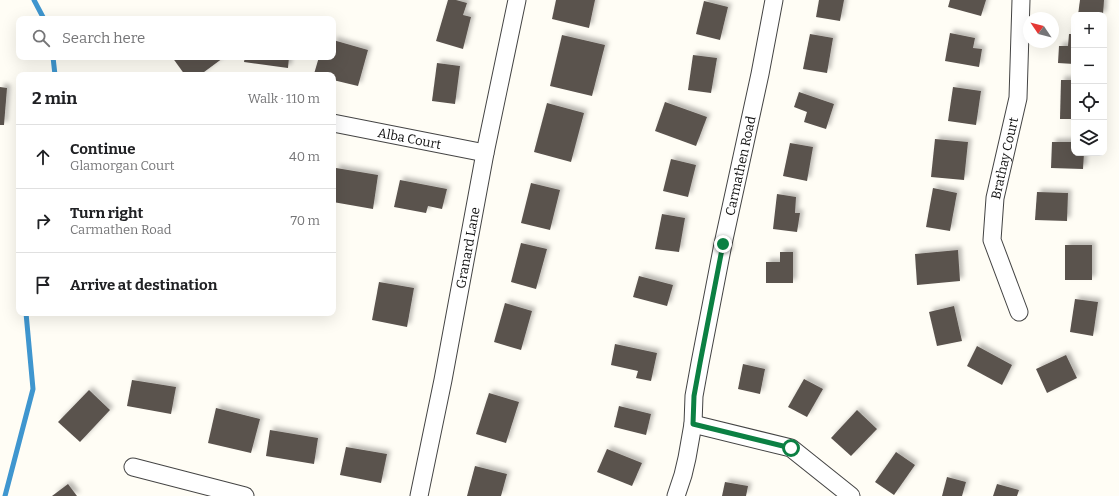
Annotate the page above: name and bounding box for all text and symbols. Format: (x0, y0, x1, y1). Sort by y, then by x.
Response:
north arrow (1023, 12, 1059, 48)
map controls (1071, 12, 1107, 156)
button: + (1071, 12, 1107, 48)
search box (16, 16, 336, 60)
icon: search (30, 27, 52, 49)
text: Search here (62, 29, 145, 47)
button: − (1071, 48, 1107, 84)
button: locate (1071, 84, 1107, 120)
text: 2 min (32, 88, 77, 109)
text: Walk · 110 m (248, 91, 320, 106)
street label: Carmathen Road (722, 114, 758, 217)
street label: Brathay Court (988, 115, 1021, 200)
button: layers (1071, 120, 1107, 156)
street label: Alba Court (377, 125, 443, 152)
text: Continue (70, 140, 136, 158)
icon: ahead (32, 146, 54, 168)
text: 40 m (289, 149, 320, 164)
text: Glamorgan Court (70, 158, 175, 173)
text: Turn right (70, 204, 143, 222)
street label: Granard Lane (453, 206, 482, 290)
icon: right (32, 210, 54, 232)
text: 70 m (290, 213, 320, 228)
text: Carmathen Road (70, 222, 171, 237)
route end (714, 235, 732, 253)
icon: arrive (32, 274, 54, 296)
text: Arrive at destination (70, 276, 217, 294)
route start (782, 439, 800, 457)

